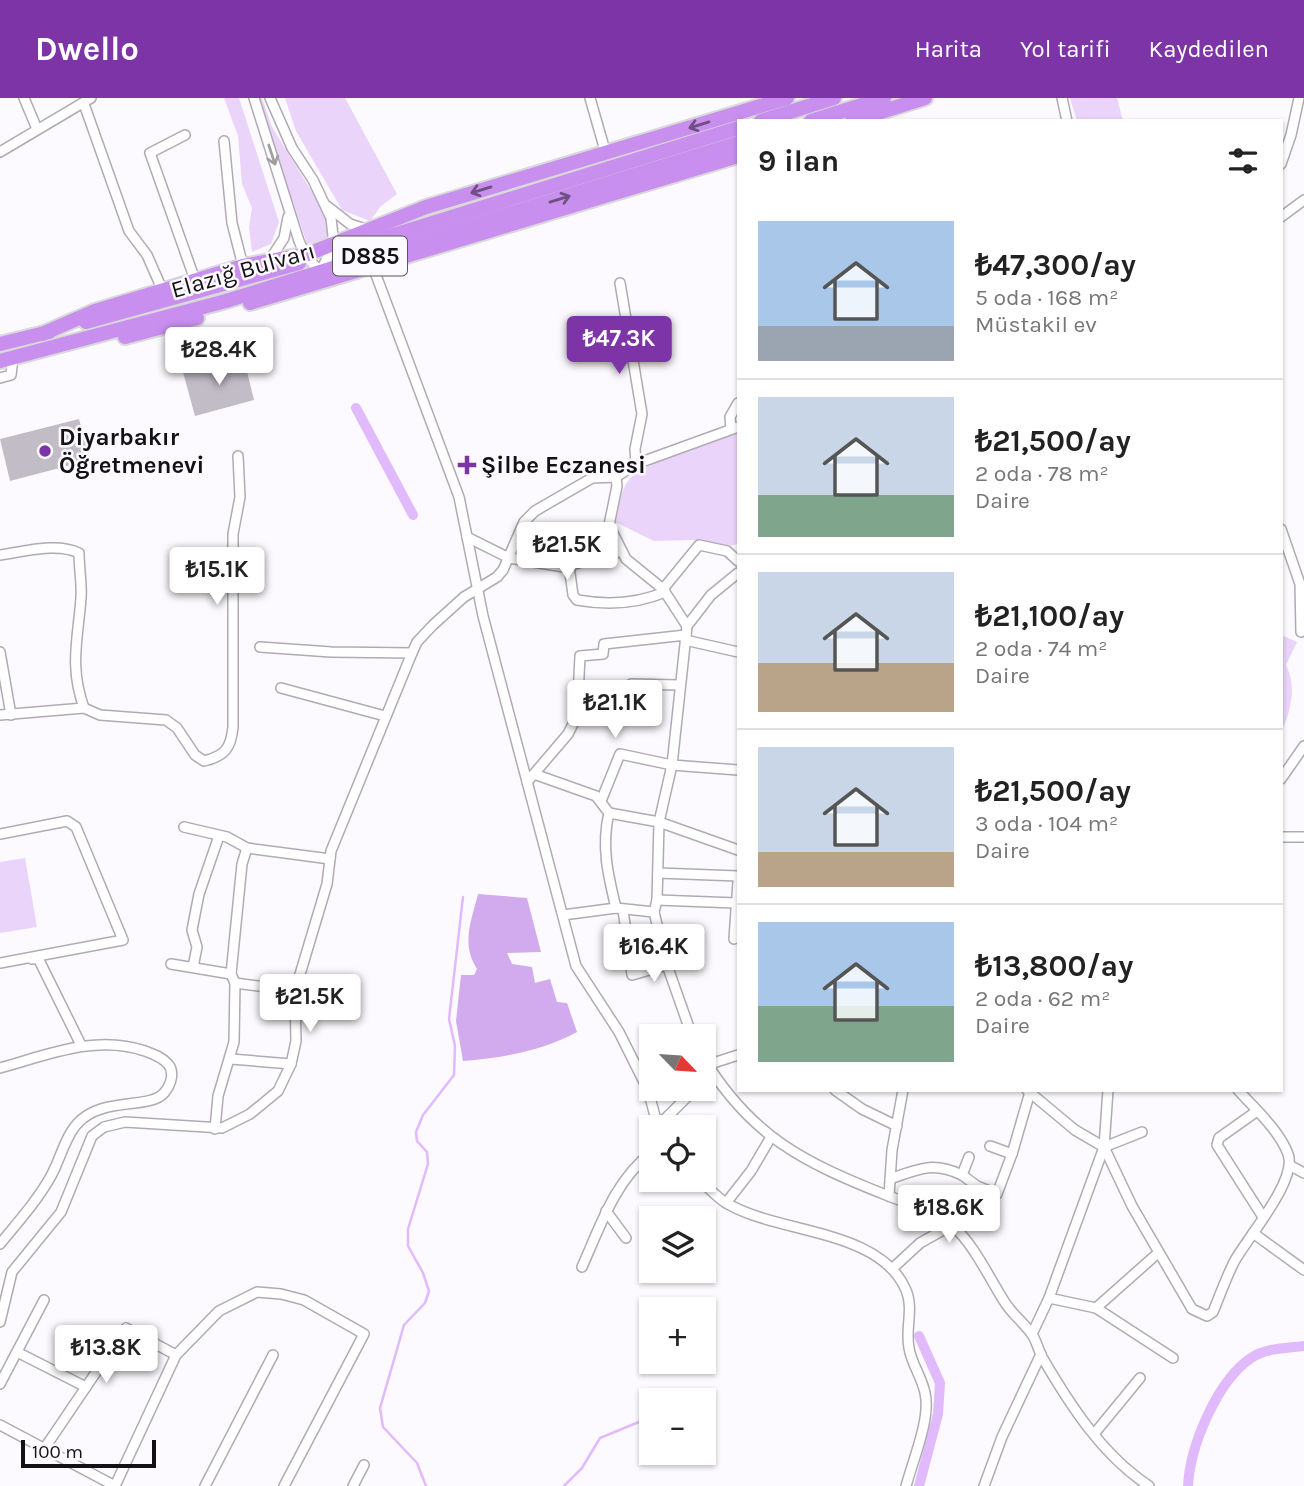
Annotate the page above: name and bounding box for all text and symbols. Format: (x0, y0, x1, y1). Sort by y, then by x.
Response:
text: Dwello (35, 30, 139, 68)
text: Harita (915, 35, 982, 63)
text: Yol tarifi (1020, 35, 1111, 63)
text: Kaydedilen (1149, 35, 1269, 63)
one-way arrow (688, 120, 710, 132)
icon: filters (1224, 142, 1262, 180)
text: 9 ilan (758, 143, 839, 179)
one-way arrow (266, 144, 279, 166)
one-way arrow (470, 185, 492, 198)
one-way arrow (548, 192, 570, 204)
street label: Elazığ Bulvarı (168, 236, 318, 304)
road number: D885 (333, 237, 407, 276)
text: ₺47,300/ay (975, 247, 1136, 283)
icon: home (814, 249, 898, 333)
text: 5 oda · 168 m² (975, 284, 1118, 311)
text: Müstakil ev (975, 311, 1097, 338)
pin: ₺47.3K (562, 316, 676, 376)
text: ₺47.3K (583, 325, 655, 352)
pin: ₺28.4K (162, 328, 276, 387)
text: ₺28.4K (181, 336, 257, 363)
place label: Diyarbakır Öğretmenevi (59, 423, 204, 479)
text: ₺21,500/ay (975, 423, 1131, 459)
icon: home (814, 425, 898, 509)
marker: Diyarbakır Öğretmenevi (37, 443, 53, 459)
place label: Şilbe Eczanesi (481, 451, 646, 479)
marker: Şilbe Eczanesi (459, 457, 475, 473)
text: 2 oda · 78 m² (975, 460, 1109, 487)
text: Daire (975, 487, 1030, 514)
pin: ₺21.5K (510, 522, 624, 582)
text: ₺21.5K (533, 531, 601, 558)
pin: ₺15.1K (160, 547, 274, 607)
text: ₺15.1K (186, 556, 248, 583)
text: ₺21,100/ay (975, 598, 1124, 634)
icon: home (814, 600, 898, 684)
text: 2 oda · 74 m² (975, 635, 1108, 662)
text: Daire (975, 662, 1030, 689)
pin: ₺21.1K (558, 680, 672, 740)
text: ₺21.1K (583, 689, 647, 716)
text: ₺21,500/ay (975, 773, 1131, 809)
icon: home (814, 775, 898, 859)
text: 3 oda · 104 m² (975, 810, 1118, 837)
text: Daire (975, 837, 1030, 864)
pin: ₺16.4K (597, 924, 711, 984)
text: ₺16.4K (620, 933, 689, 960)
text: ₺13,800/ay (975, 948, 1133, 984)
icon: home (814, 950, 898, 1034)
pin: ₺21.5K (253, 974, 367, 1034)
text: ₺21.5K (276, 983, 344, 1010)
text: 2 oda · 62 m² (975, 985, 1110, 1012)
text: Daire (975, 1012, 1030, 1039)
north arrow (639, 1024, 716, 1101)
map controls (639, 1024, 716, 1465)
button: locate (639, 1115, 716, 1192)
pin: ₺18.6K (892, 1186, 1006, 1245)
text: ₺18.6K (914, 1194, 984, 1221)
button: layers (639, 1206, 716, 1283)
button: + (639, 1297, 716, 1374)
pin: ₺13.8K (49, 1326, 163, 1385)
text: ₺13.8K (71, 1334, 141, 1361)
button: − (639, 1388, 716, 1465)
scale bar (21, 1437, 156, 1469)
text: 100 m (32, 1441, 83, 1463)

